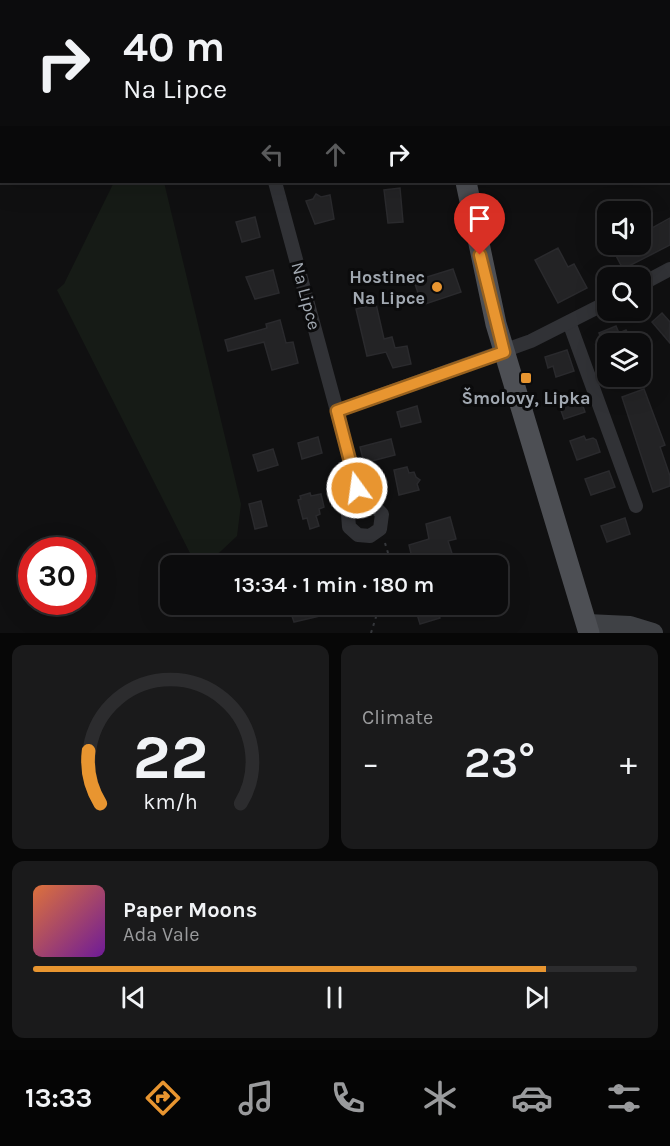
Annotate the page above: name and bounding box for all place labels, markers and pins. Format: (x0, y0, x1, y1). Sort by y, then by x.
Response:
pin (454, 193, 505, 255)
place label: Hostinec Na Lipce (349, 266, 425, 309)
marker: Hostinec Na Lipce (430, 280, 444, 294)
marker: Šmolovy, Lipka (519, 371, 533, 385)
place label: Šmolovy, Lipka (462, 387, 590, 409)

